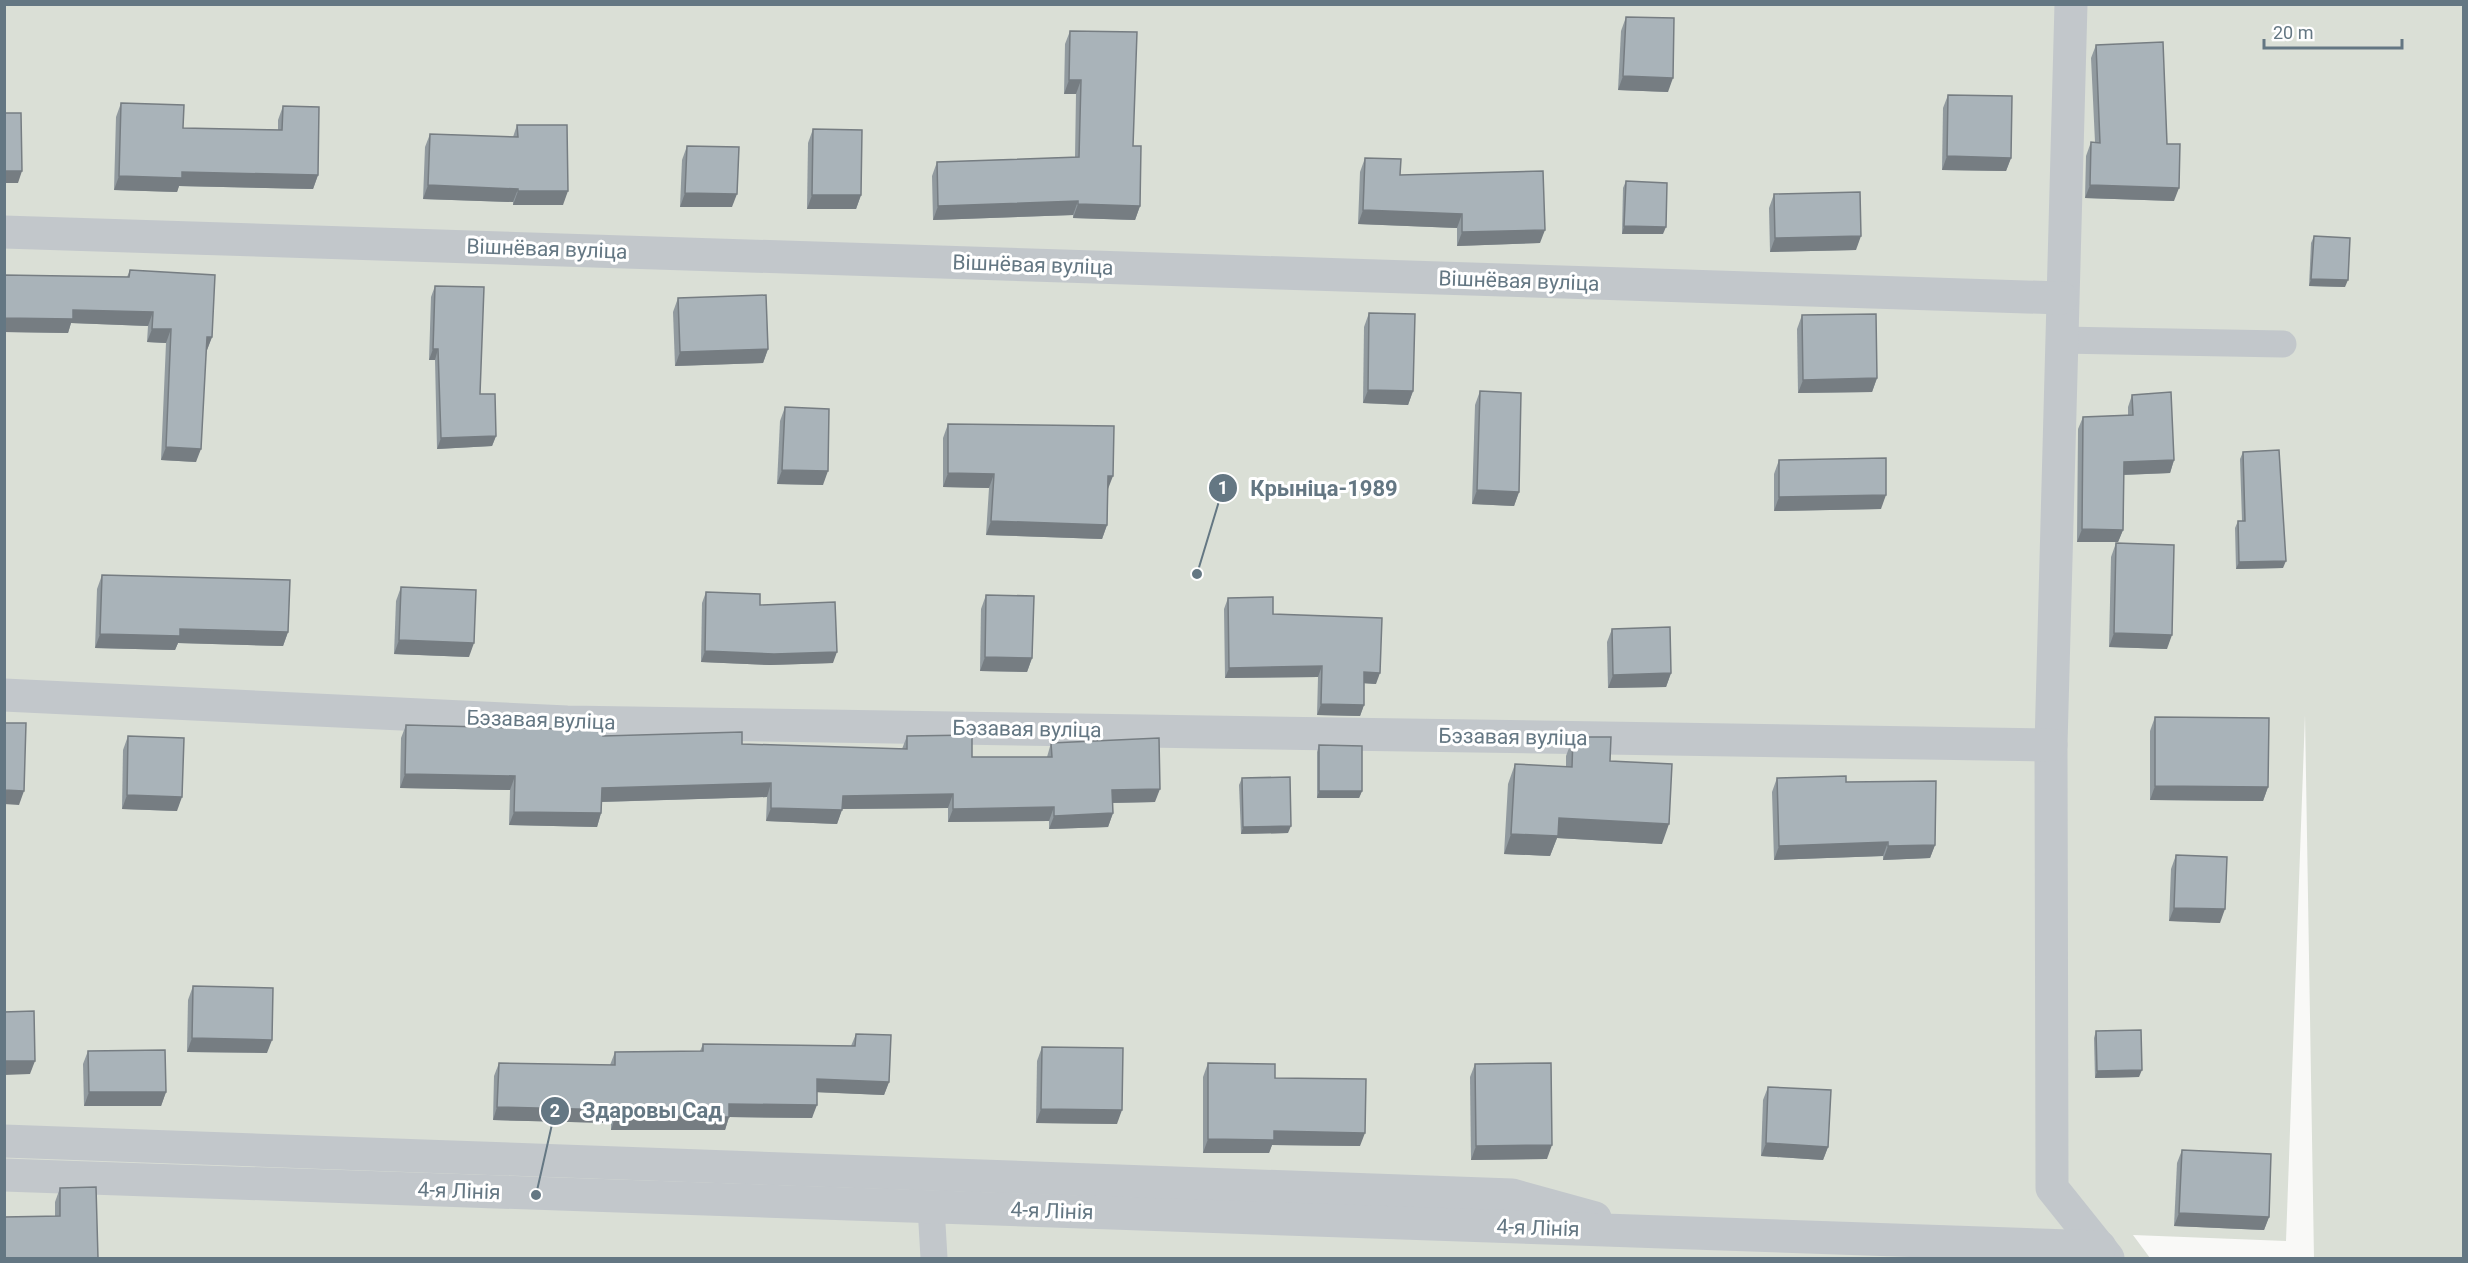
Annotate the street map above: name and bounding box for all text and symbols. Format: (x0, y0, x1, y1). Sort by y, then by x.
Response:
scale bar (2264, 12, 2402, 50)
text: 20 m (2273, 22, 2313, 43)
street label: Вішнёвая вуліца (466, 234, 628, 264)
street label: Вішнёвая вуліца (952, 250, 1114, 280)
street label: Вішнёвая вуліца (1438, 266, 1600, 296)
callout: Крыніца-1989 (1208, 468, 1409, 508)
text: Крыніца-1989 (1250, 476, 1398, 501)
text: 1 (1218, 477, 1228, 498)
street label: Бэзавая вуліца (466, 705, 616, 735)
street label: Бэзавая вуліца (952, 716, 1102, 742)
street label: Бэзавая вуліца (1438, 724, 1588, 750)
callout: Здаровы Сад (540, 1091, 734, 1131)
text: Здаровы Сад (582, 1098, 722, 1123)
text: 2 (550, 1100, 560, 1121)
street label: 4-я Лінія (417, 1178, 501, 1204)
street label: 4-я Лінія (1010, 1198, 1094, 1224)
street label: 4-я Лінія (1496, 1215, 1580, 1241)

